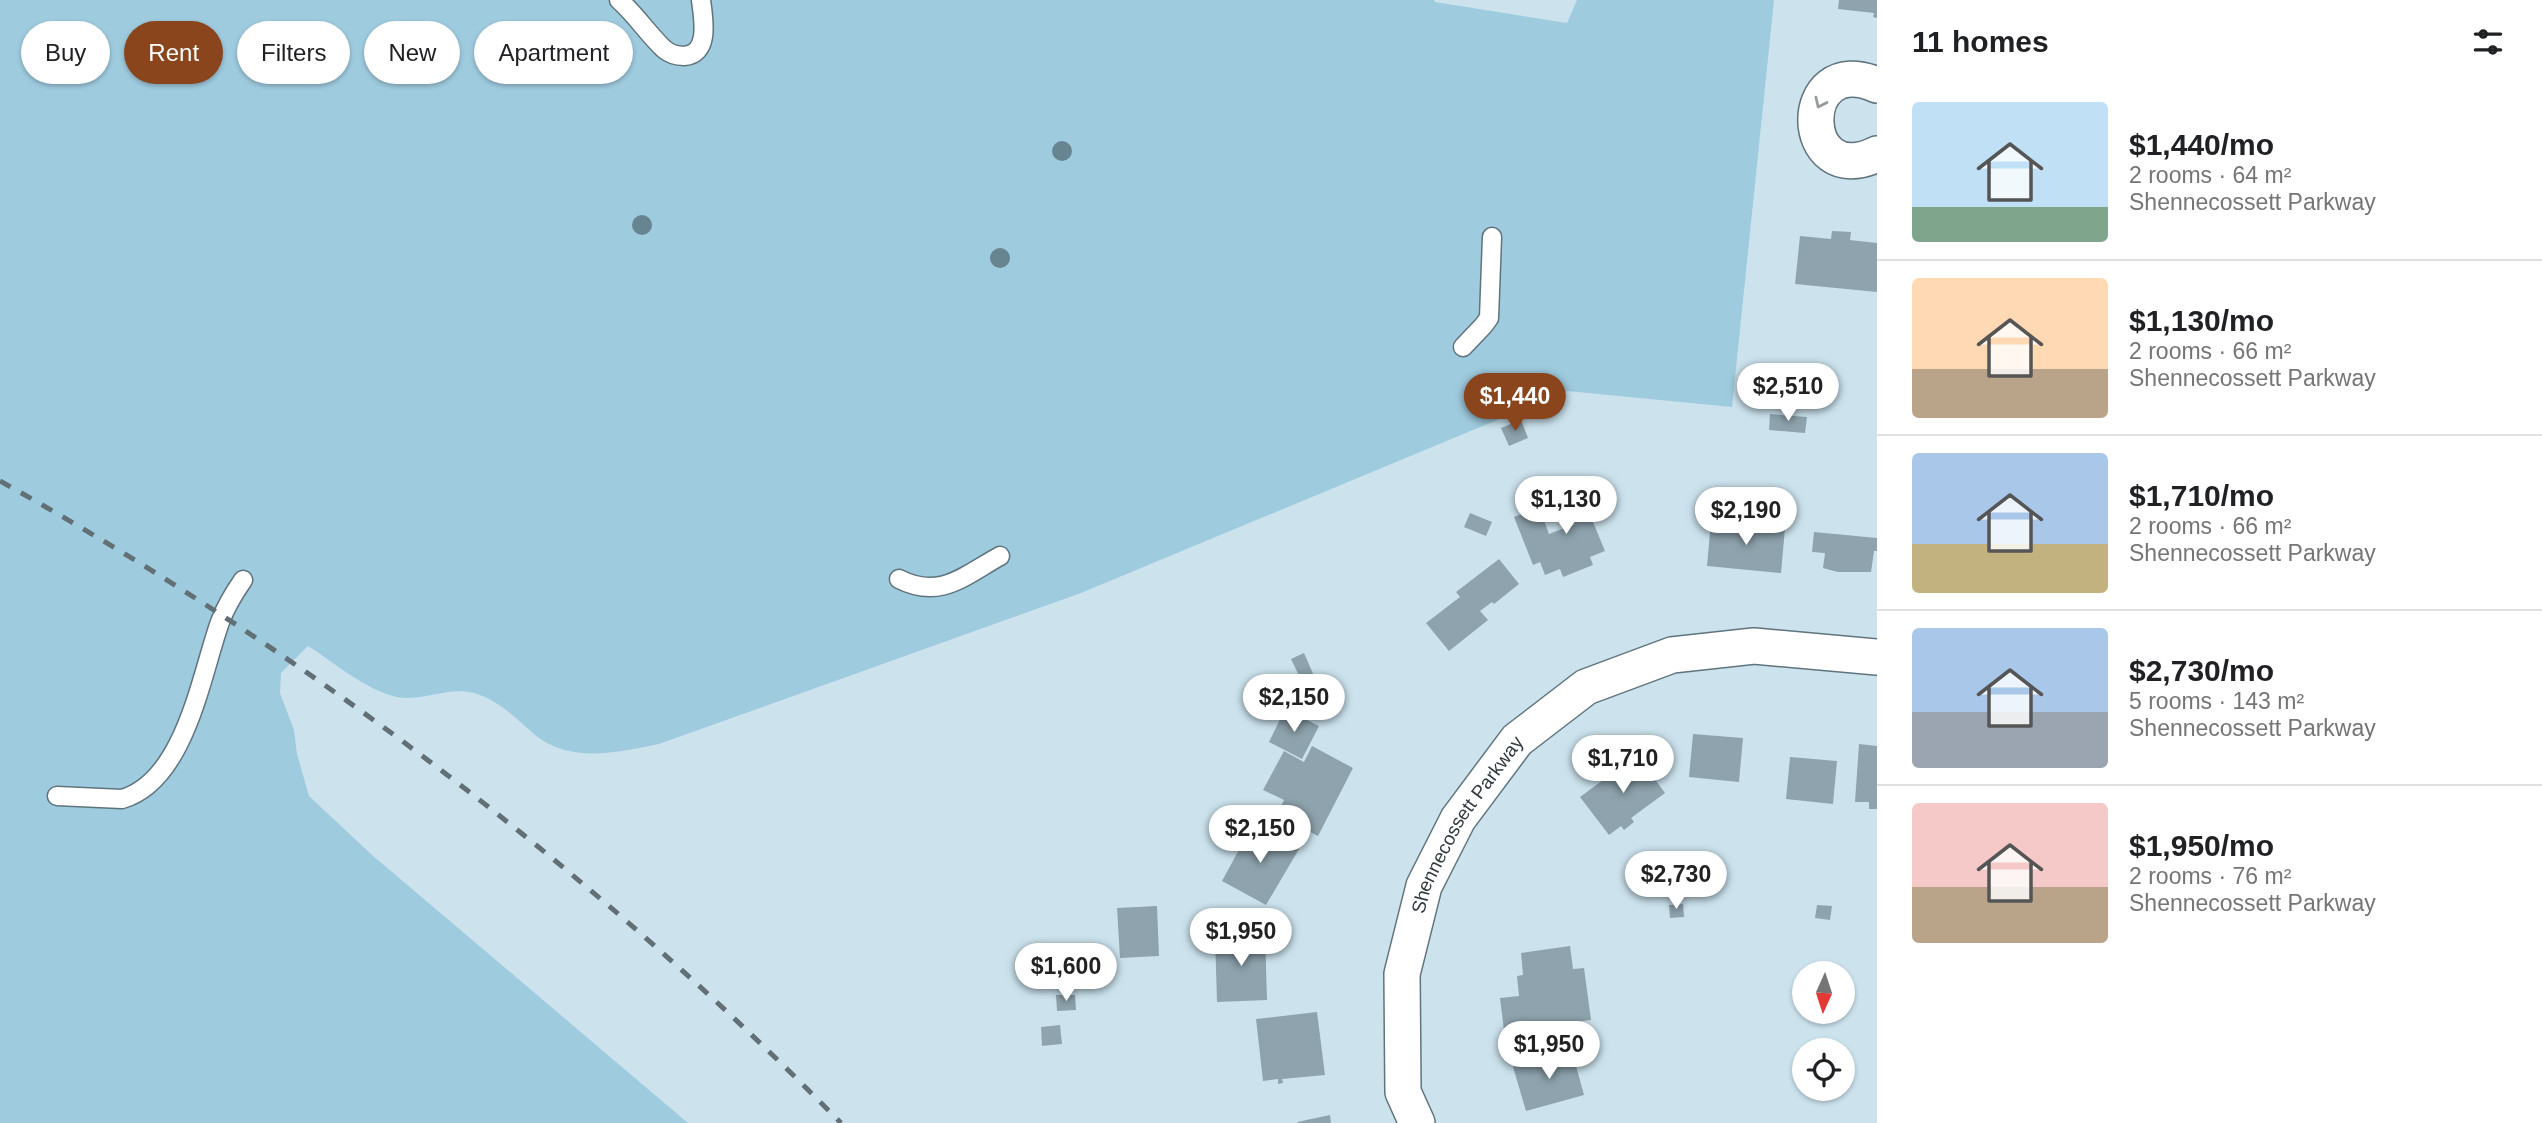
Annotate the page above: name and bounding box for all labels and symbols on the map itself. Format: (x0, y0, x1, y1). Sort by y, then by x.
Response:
one-way arrow (1815, 96, 1829, 108)
pin: $2,510 (1731, 364, 1845, 423)
pin: $1,440 (1458, 374, 1572, 433)
pin: $1,130 (1509, 476, 1623, 536)
pin: $2,190 (1689, 488, 1803, 547)
pin: $2,150 (1237, 674, 1351, 734)
street label: Shennecossett Parkway (1408, 732, 1528, 916)
pin: $1,710 (1566, 736, 1680, 795)
pin: $2,150 (1203, 806, 1317, 865)
pin: $2,730 (1619, 852, 1733, 911)
pin: $1,950 (1184, 908, 1298, 968)
pin: $1,600 (1009, 944, 1123, 1003)
north arrow (1792, 961, 1855, 1024)
pin: $1,950 (1492, 1021, 1606, 1081)

